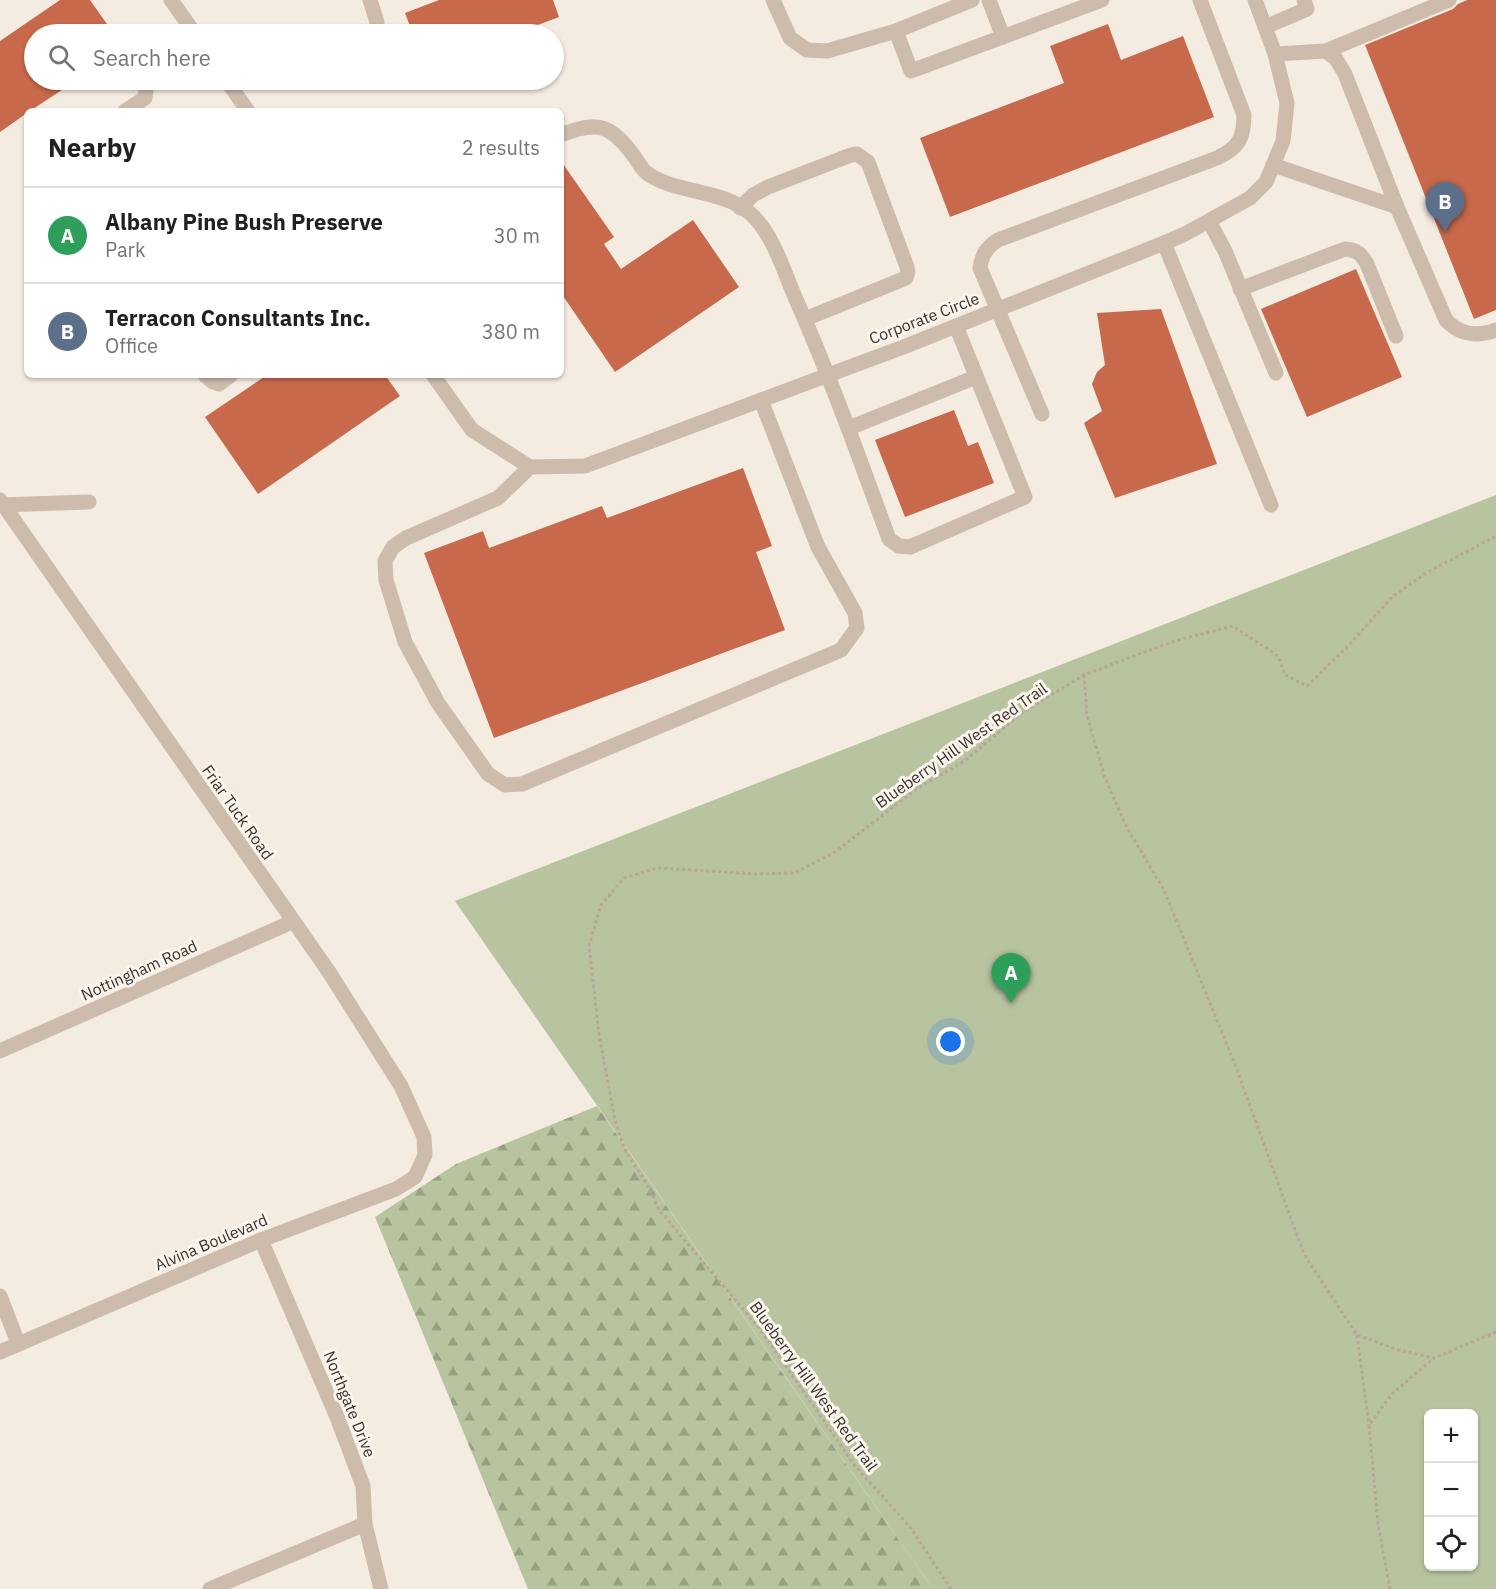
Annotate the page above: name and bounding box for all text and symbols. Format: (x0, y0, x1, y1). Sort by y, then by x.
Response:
search box (24, 24, 564, 90)
icon: search (45, 41, 78, 74)
text: Search here (93, 43, 211, 72)
text: Nearby (48, 130, 136, 164)
text: 2 results (462, 134, 540, 161)
pin: B (1426, 182, 1464, 232)
text: Albany Pine Bush Preserve (105, 207, 383, 236)
text: A (61, 222, 74, 249)
text: 30 m (494, 222, 540, 249)
text: Park (105, 236, 145, 263)
street label: Corporate Circle (866, 288, 982, 348)
text: Terracon Consultants Inc. (105, 303, 371, 332)
text: B (61, 318, 74, 345)
text: 380 m (482, 318, 540, 345)
text: Office (105, 332, 158, 359)
street label: Blueberry Hill West Red Trail (871, 678, 1051, 812)
street label: Friar Tuck Road (198, 761, 278, 863)
street label: Nottingham Road (78, 935, 200, 1005)
pin: A (992, 954, 1030, 1003)
your location (936, 1027, 965, 1056)
street label: Alvina Boulevard (152, 1209, 270, 1275)
street label: Blueberry Hill West Red Trail (746, 1297, 882, 1475)
street label: Northgate Drive (320, 1348, 381, 1460)
map controls (1424, 1409, 1478, 1571)
button: + (1424, 1409, 1478, 1463)
button: − (1424, 1463, 1478, 1517)
button: locate (1424, 1517, 1478, 1571)

